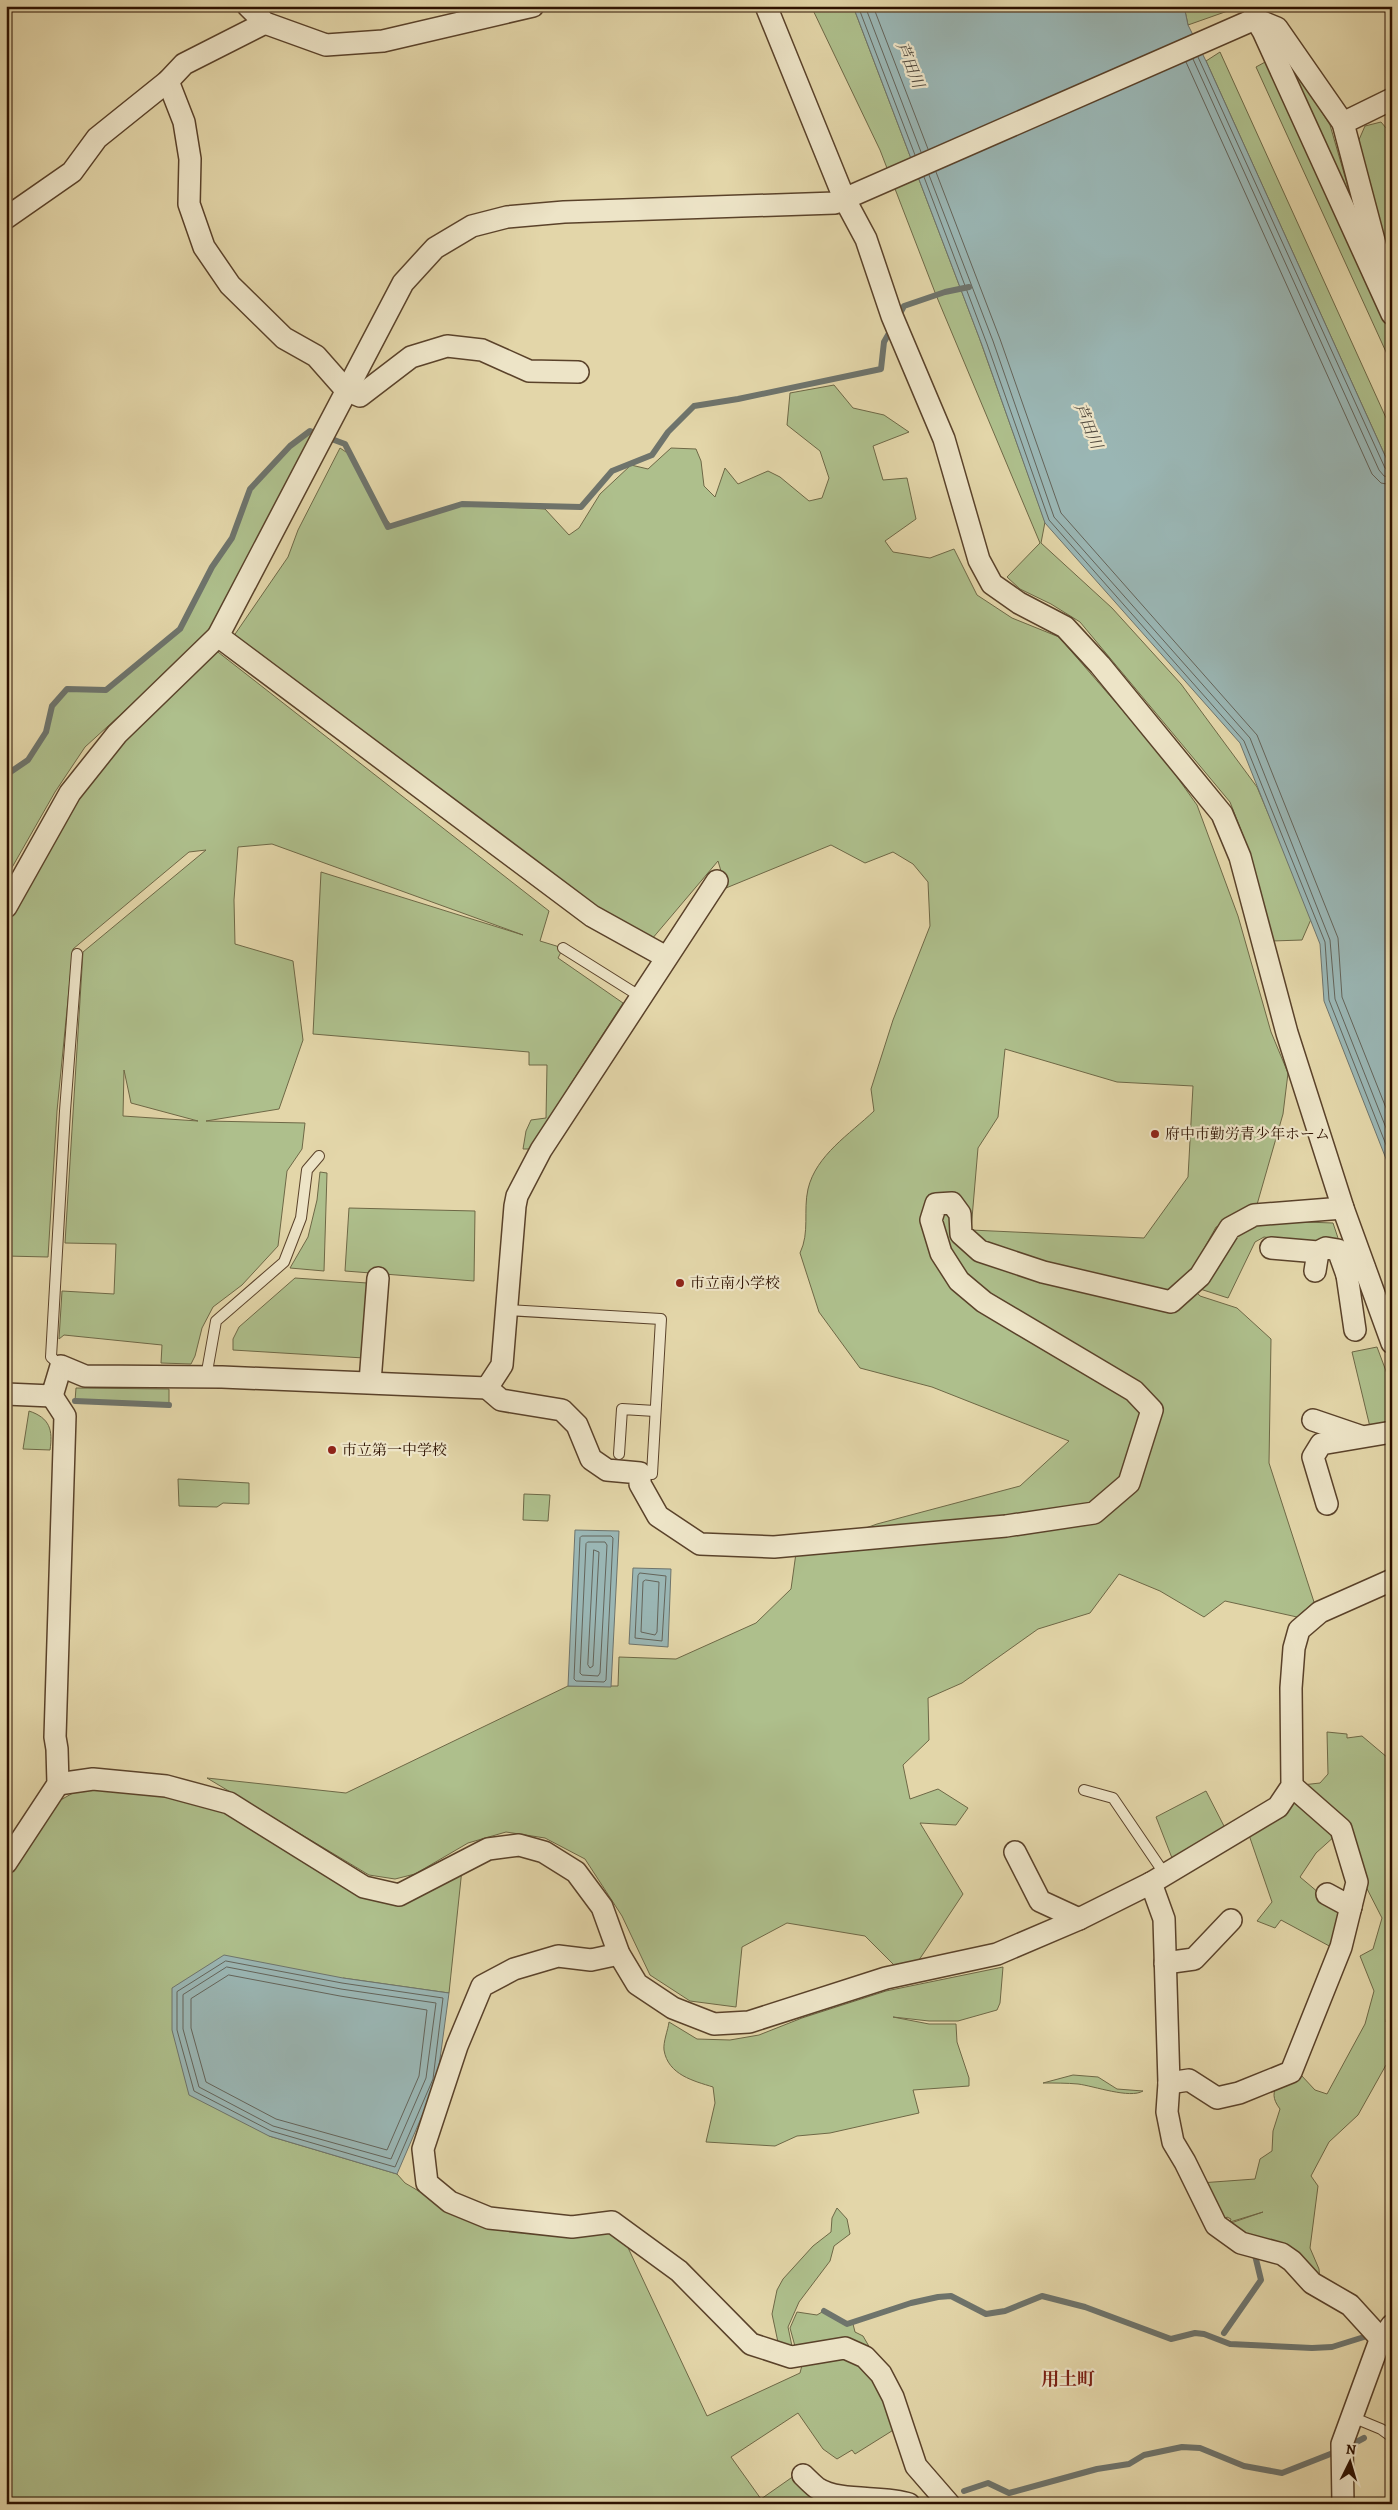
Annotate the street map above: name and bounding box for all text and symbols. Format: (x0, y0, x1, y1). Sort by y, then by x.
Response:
water label: 芦田川 (891, 39, 930, 93)
water label: 芦田川 (1068, 400, 1108, 454)
place label: 府中市勤労青少年ホーム (1165, 1124, 1330, 1144)
marker: 府中市勤労青少年ホーム (1149, 1128, 1161, 1140)
place label: 市立南小学校 (690, 1273, 780, 1293)
marker: 市立南小学校 (674, 1277, 686, 1289)
place label: 市立第一中学校 (342, 1440, 447, 1460)
marker: 市立第一中学校 (326, 1444, 338, 1456)
district label: 用土町 (1041, 2367, 1095, 2391)
north arrow (1326, 2438, 1376, 2488)
text: N (1345, 2440, 1357, 2459)

